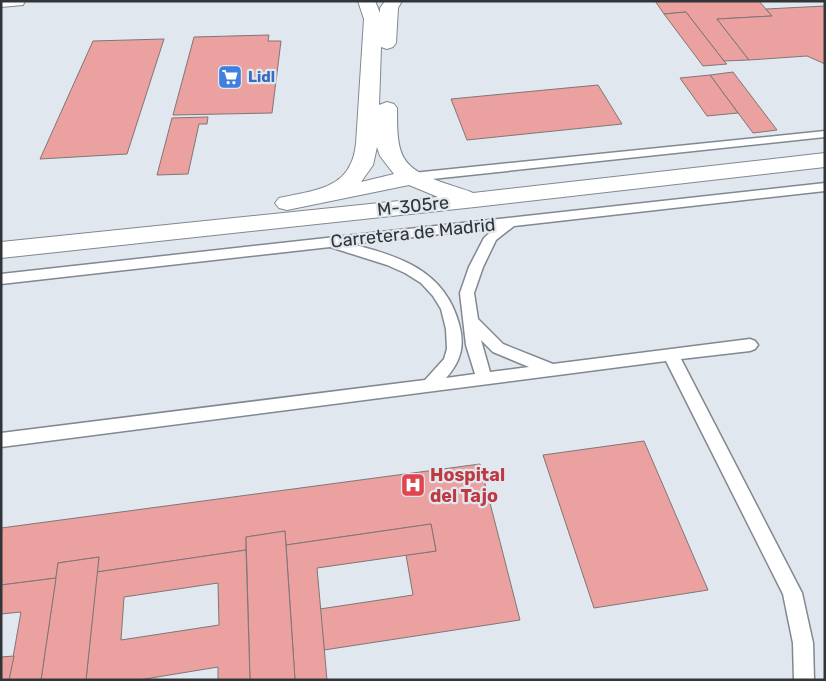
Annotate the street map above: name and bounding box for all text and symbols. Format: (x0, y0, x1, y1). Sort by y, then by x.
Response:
supermarket icon: Lidl (217, 64, 243, 90)
place label: Lidl (248, 68, 275, 86)
street label: M-305re (376, 191, 450, 221)
street label: Carretera de Madrid (329, 213, 497, 253)
place label: Hospital del Tajo (430, 464, 505, 507)
hospital icon: Hospital del Tajo (400, 472, 426, 498)

